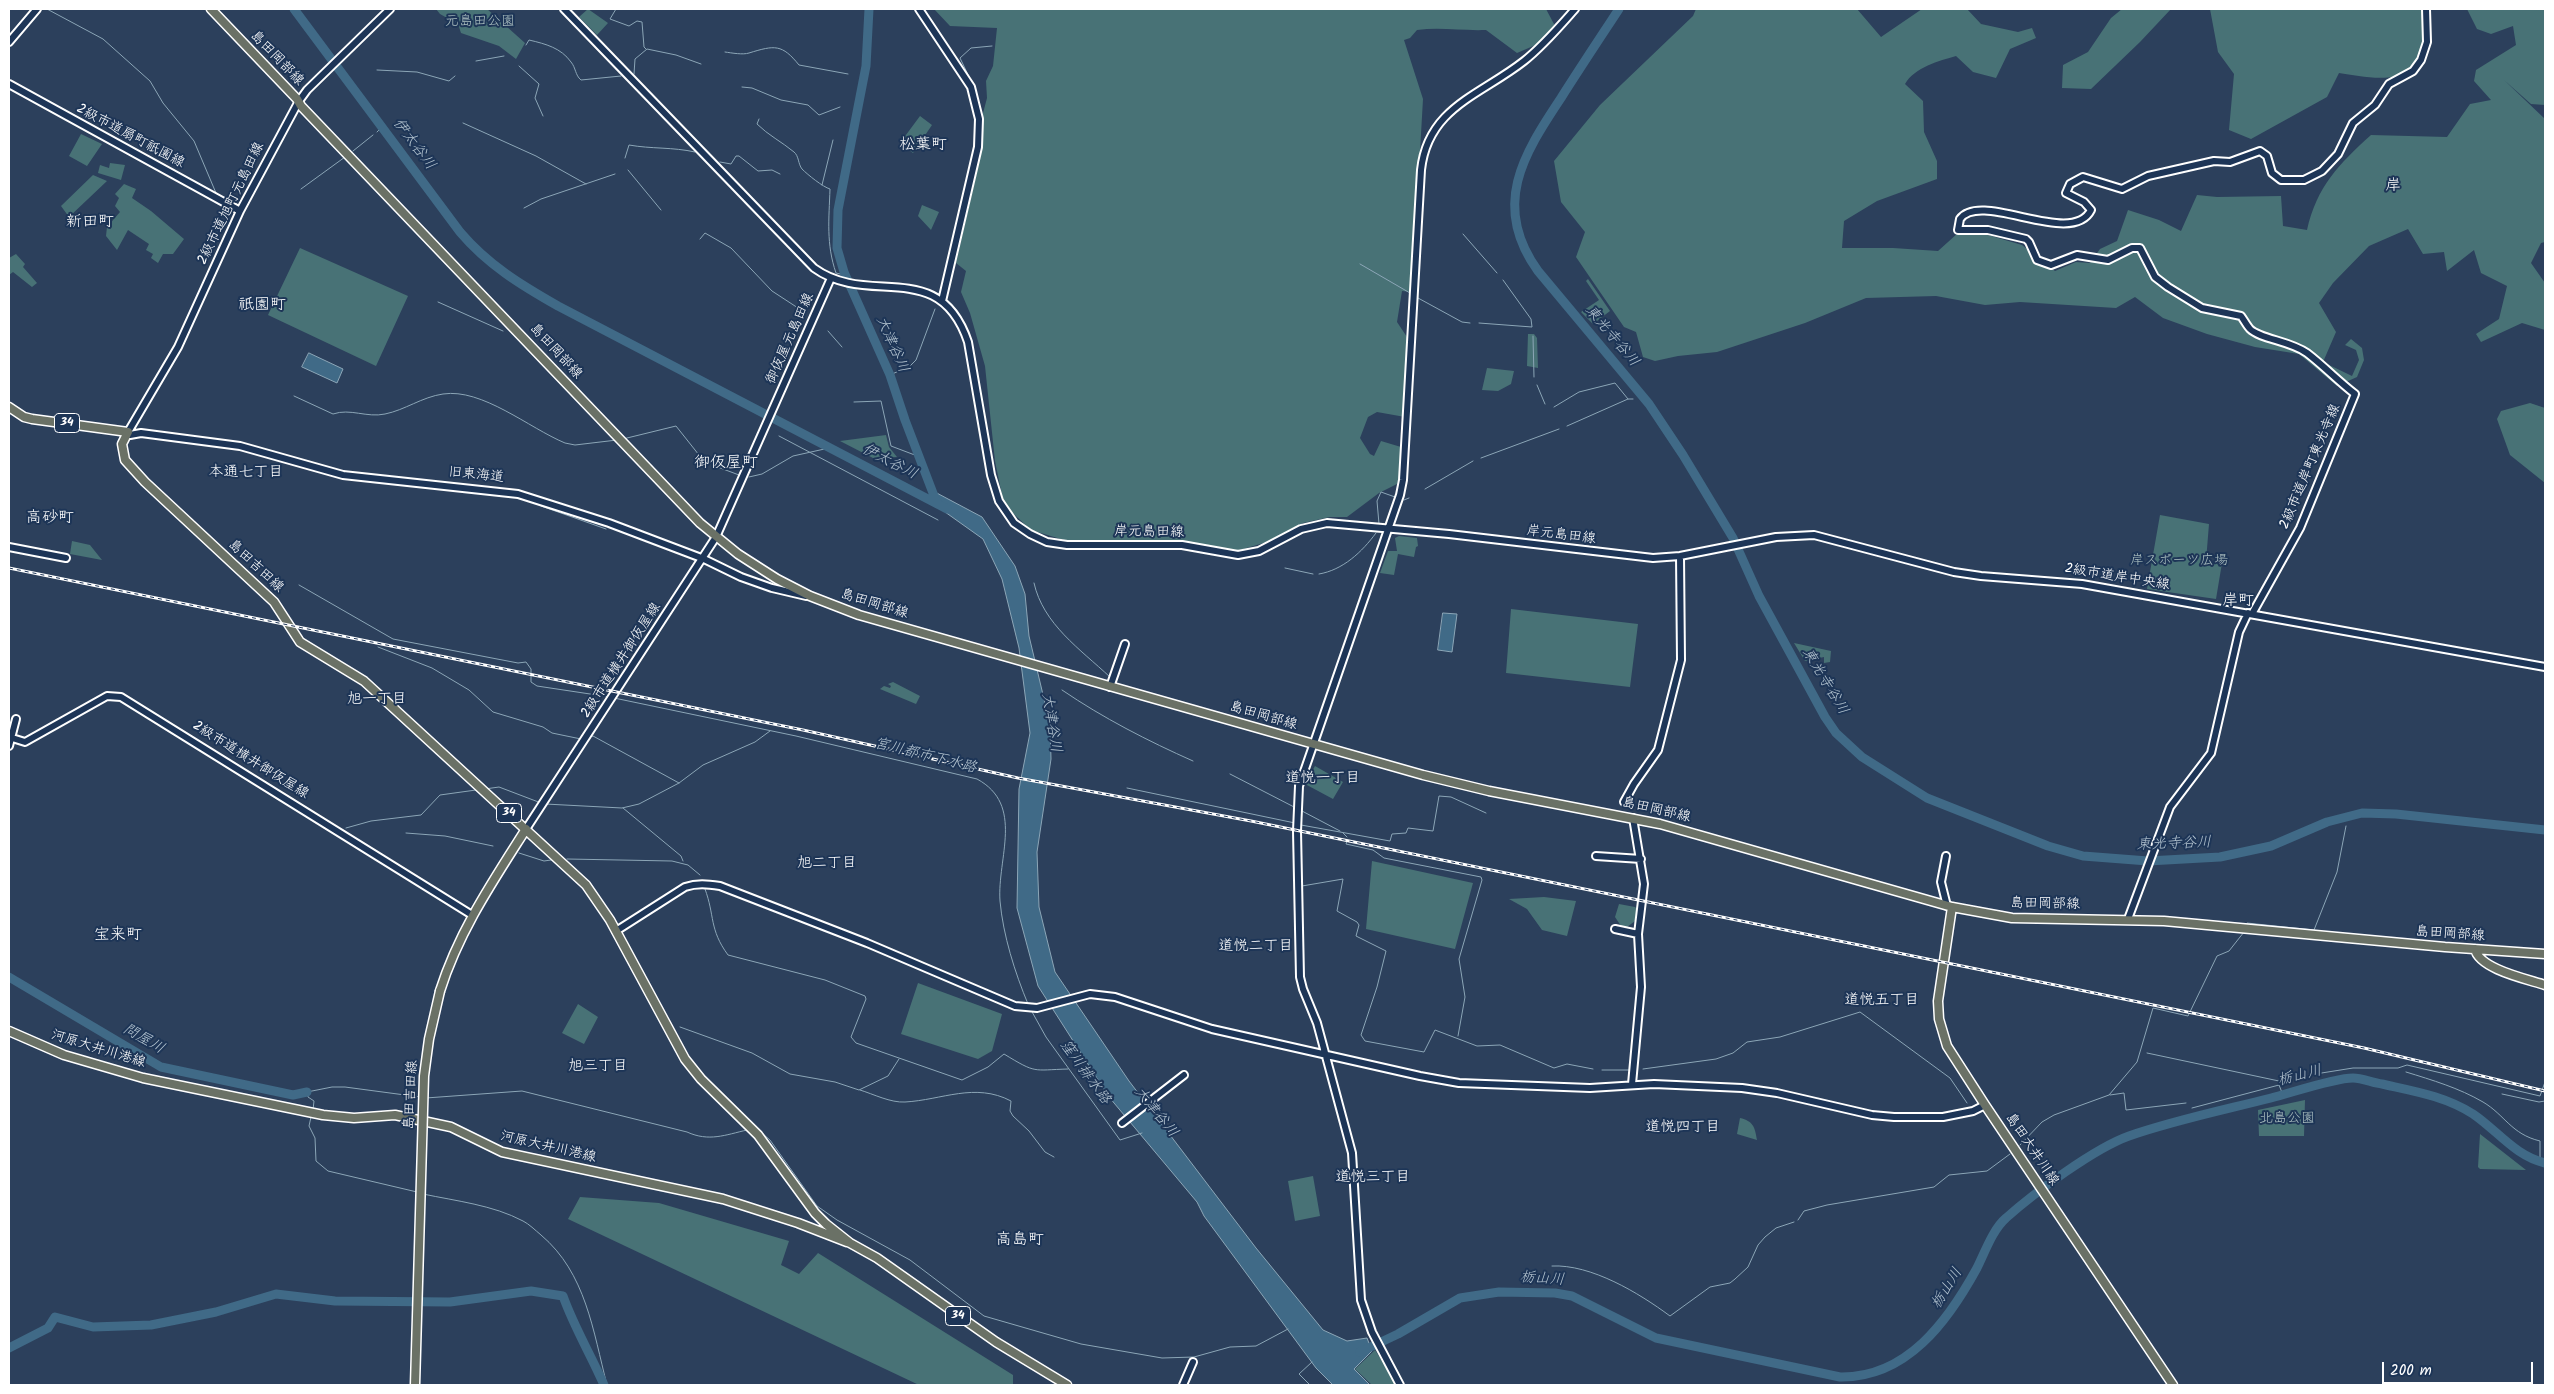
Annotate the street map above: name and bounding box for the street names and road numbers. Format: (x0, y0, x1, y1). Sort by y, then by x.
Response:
street label: 島田岡部線 (246, 28, 306, 90)
street label: 2級市道扇町祇園線 (73, 101, 187, 173)
street label: 2級市道旭町元島田線 (195, 140, 269, 268)
street label: 御仮屋元島田線 (763, 291, 819, 387)
street label: 島田岡部線 (525, 321, 585, 383)
street label: 2級市道岸町東光寺線 (2277, 402, 2345, 532)
road number: 34 (54, 413, 80, 432)
street label: 旧東海道 (447, 465, 505, 487)
street label: 岸元島田線 (1525, 523, 1597, 549)
street label: 岸元島田線 (1114, 524, 1184, 542)
street label: 島田吉田線 (224, 537, 286, 597)
street label: 2級市道岸中央線 (2063, 561, 2171, 595)
street label: 島田岡部線 (838, 587, 910, 623)
street label: 2級市道横井御仮屋線 (578, 600, 666, 722)
street label: 島田岡部線 (1227, 699, 1299, 735)
street label: 2級市道横井御仮屋線 (189, 718, 311, 804)
street label: 島田岡部線 (1620, 795, 1692, 827)
road number: 34 (496, 804, 522, 822)
street label: 島田岡部線 (2010, 896, 2080, 914)
street label: 島田岡部線 (2414, 924, 2486, 946)
street label: 河原大井川港線 (49, 1028, 147, 1072)
street label: 島田吉田線 (402, 1060, 422, 1130)
street label: 島田大井川線 (2001, 1110, 2061, 1190)
street label: 河原大井川港線 (498, 1129, 598, 1167)
road number: 34 (946, 1306, 970, 1325)

